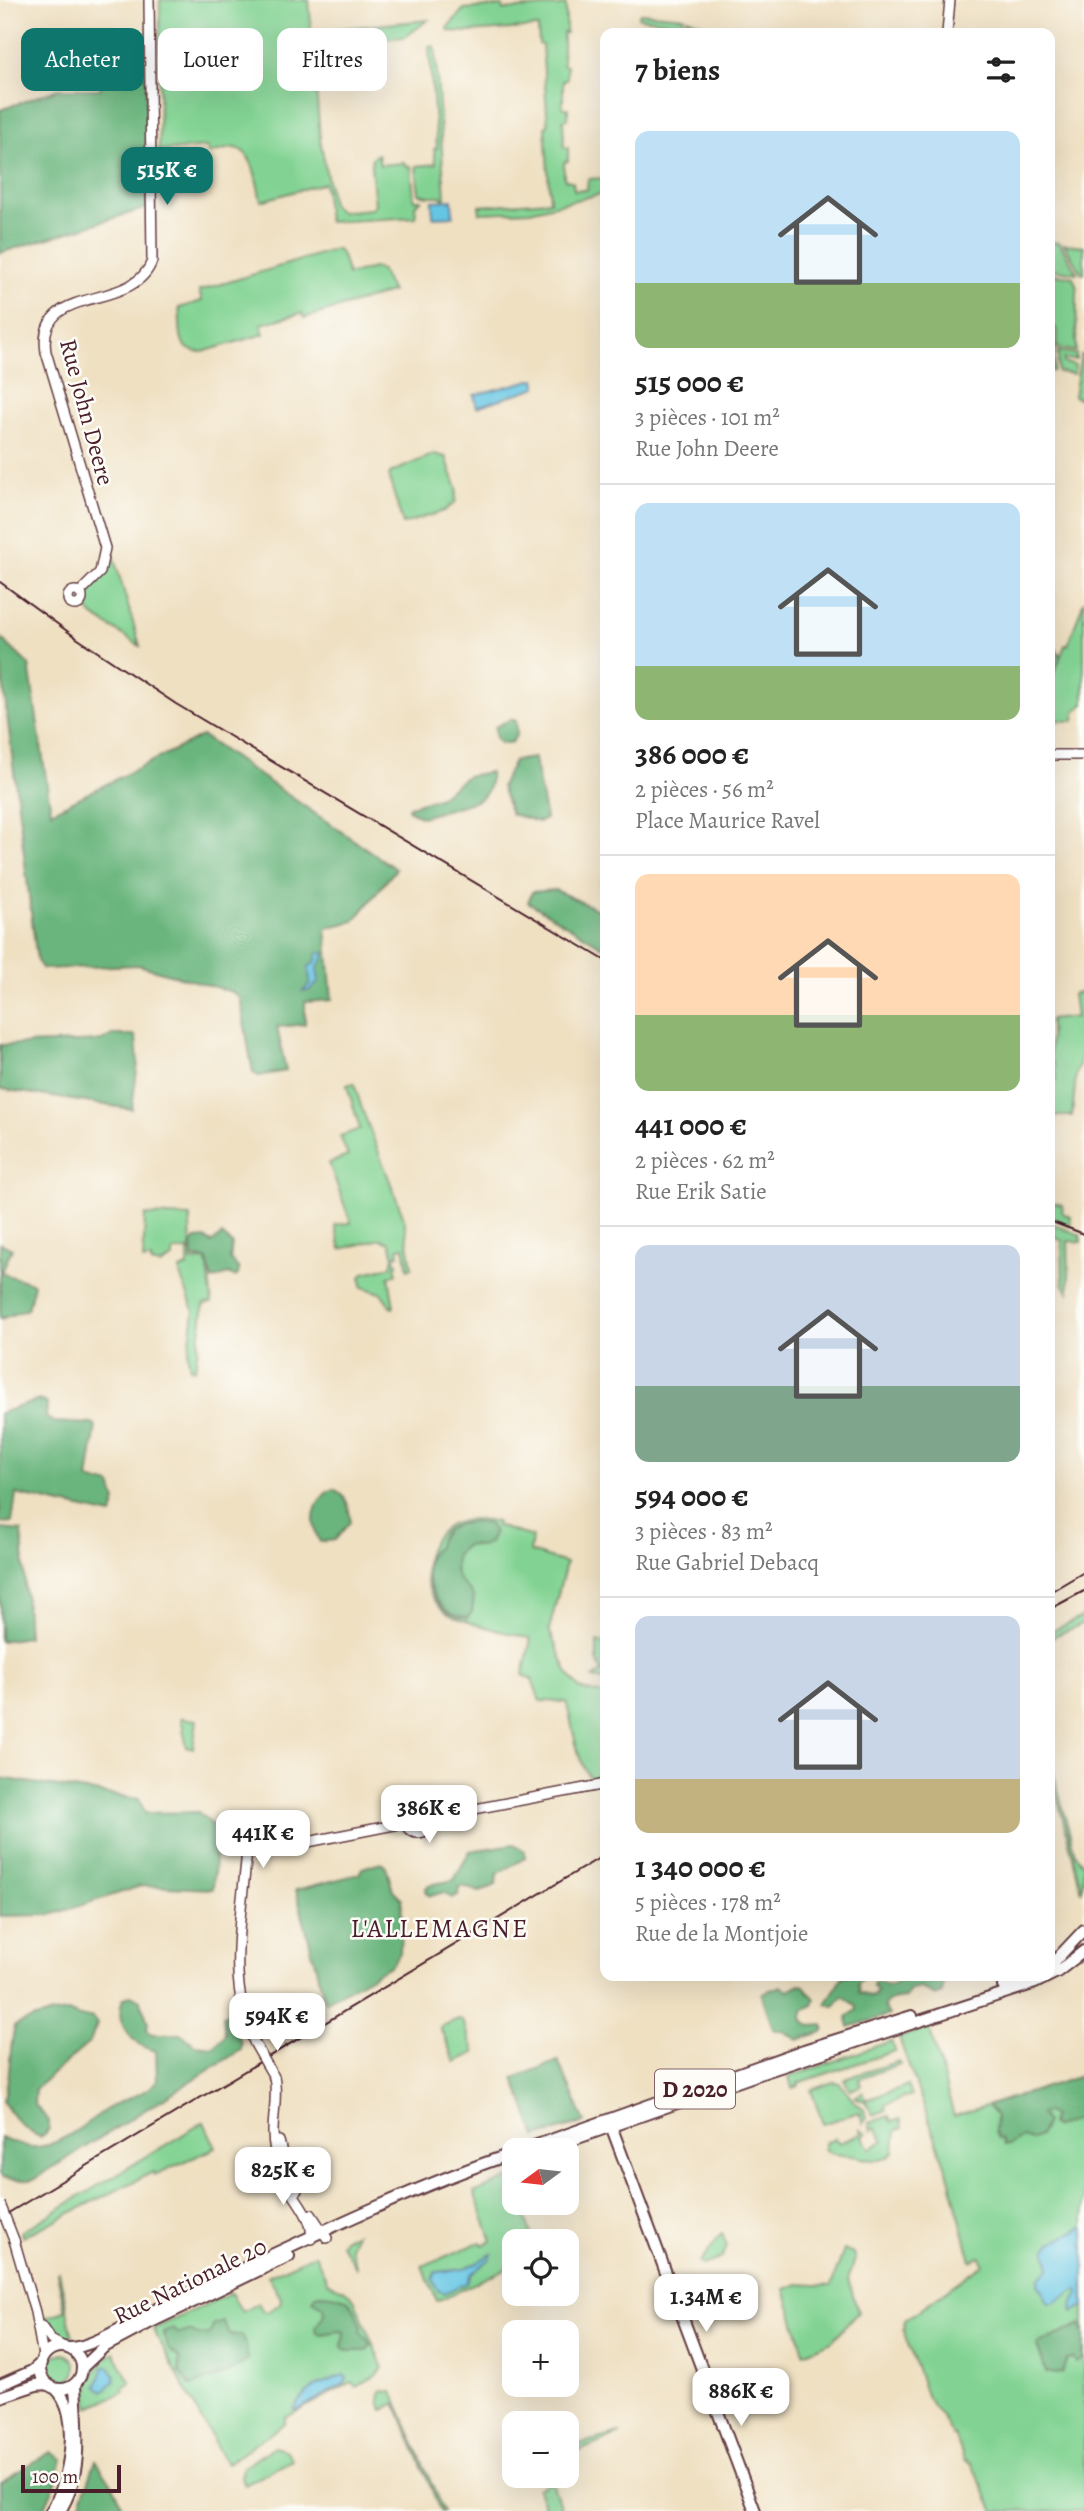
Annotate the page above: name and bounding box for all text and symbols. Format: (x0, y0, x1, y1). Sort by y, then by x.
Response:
chip: Acheter (21, 28, 144, 91)
chip: Louer (158, 28, 263, 91)
chip: Filtres (277, 28, 387, 91)
text: 7 biens (635, 50, 720, 90)
icon: filters (982, 51, 1020, 89)
pin: 515K € (110, 148, 224, 207)
text: 515K € (137, 154, 197, 185)
icon: home (765, 177, 891, 303)
street label: Rue John Deere (52, 335, 122, 489)
text: 515 000 € (635, 362, 744, 402)
text: 3 pièces · 101 m² (635, 402, 780, 433)
text: Rue John Deere (635, 433, 779, 464)
icon: home (765, 549, 891, 675)
text: 386 000 € (635, 734, 749, 774)
text: 2 pièces · 56 m² (635, 774, 774, 805)
text: Place Maurice Ravel (635, 805, 820, 836)
icon: home (765, 920, 891, 1046)
text: 441 000 € (635, 1105, 747, 1145)
text: 2 pièces · 62 m² (635, 1145, 775, 1176)
text: Rue Erik Satie (635, 1176, 767, 1207)
icon: home (765, 1291, 891, 1417)
text: 594 000 € (635, 1476, 749, 1516)
text: 3 pièces · 83 m² (635, 1516, 773, 1547)
text: Rue Gabriel Debacq (635, 1547, 819, 1578)
icon: home (765, 1662, 891, 1788)
pin: 386K € (372, 1786, 486, 1845)
text: 386K € (397, 1792, 461, 1823)
pin: 441K € (206, 1811, 320, 1870)
text: 441K € (232, 1817, 294, 1848)
text: 1 340 000 € (635, 1847, 766, 1887)
text: 5 pièces · 178 m² (635, 1887, 781, 1918)
district label: L'ALLEMAGNE (351, 1911, 529, 1946)
text: Rue de la Montjoie (635, 1918, 808, 1949)
pin: 594K € (220, 1994, 334, 2053)
text: 594K € (245, 2000, 309, 2031)
road number: D 2020 (655, 2070, 735, 2108)
north arrow (502, 2138, 579, 2216)
map controls (502, 2138, 579, 2488)
pin: 825K € (226, 2148, 340, 2207)
text: 825K € (251, 2154, 315, 2185)
button: locate (502, 2229, 579, 2306)
street label: Rue Nationale 20 (108, 2230, 272, 2332)
pin: 1.34M € (641, 2274, 771, 2334)
text: 1.34M € (670, 2281, 742, 2312)
button: + (502, 2320, 579, 2397)
pin: 886K € (684, 2368, 798, 2428)
text: 886K € (708, 2375, 774, 2406)
button: − (502, 2411, 579, 2488)
scale bar (21, 2462, 121, 2494)
text: 100 m (32, 2464, 78, 2490)

